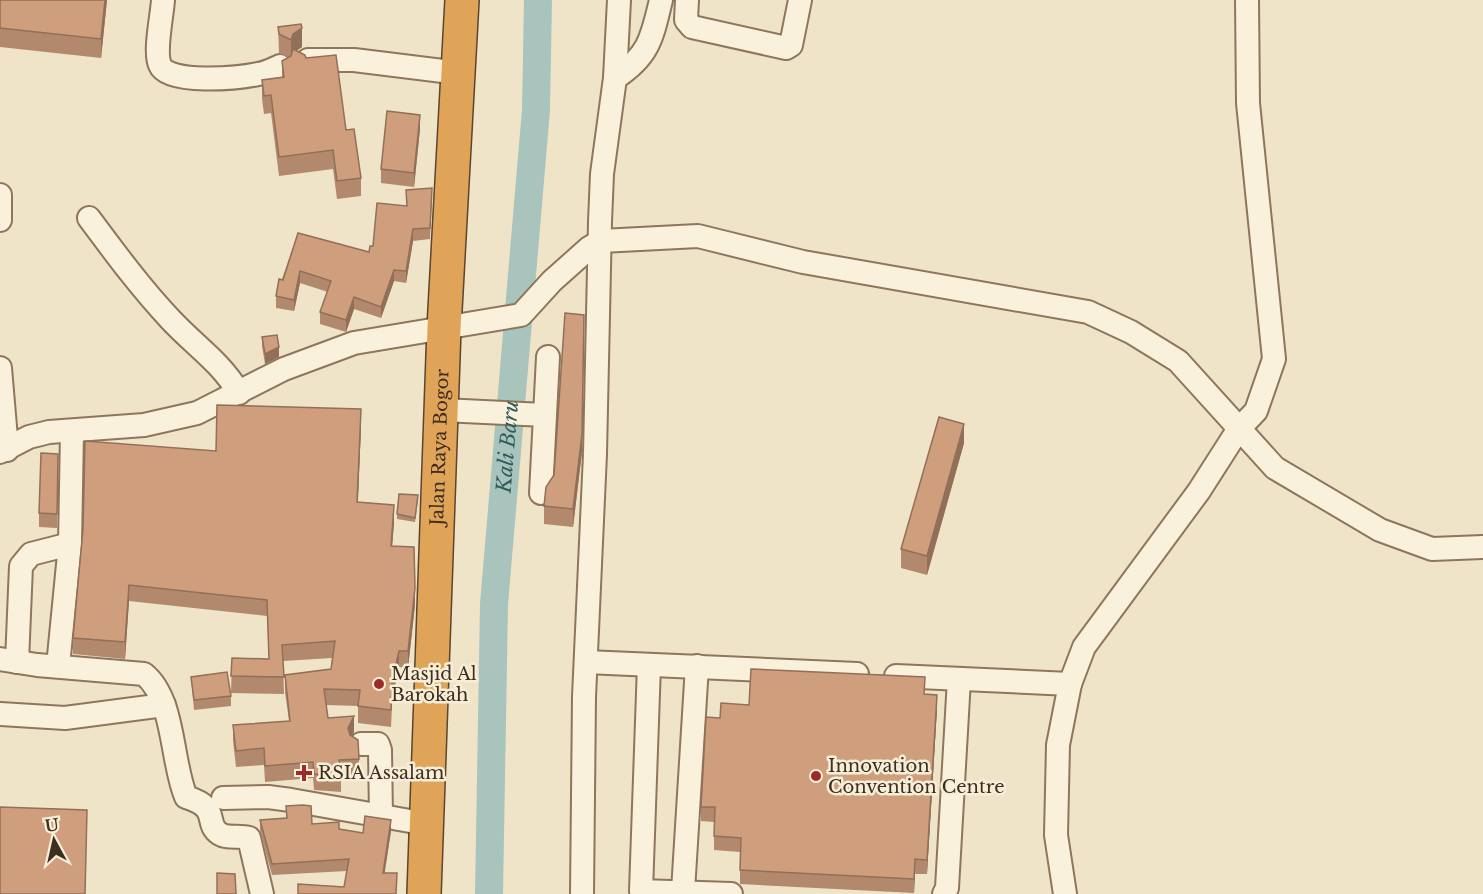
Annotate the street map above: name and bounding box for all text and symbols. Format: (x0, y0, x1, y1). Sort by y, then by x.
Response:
street label: Jalan Raya Bogor (426, 368, 454, 528)
water label: Kali Baru (491, 399, 523, 495)
place label: Masjid Al Barokah (391, 663, 477, 706)
marker: Masjid Al Barokah (372, 677, 386, 691)
place label: Innovation Convention Centre (828, 755, 1005, 798)
place label: RSIA Assalam (318, 762, 444, 784)
marker: RSIA Assalam (295, 764, 313, 782)
marker: Innovation Convention Centre (809, 769, 823, 783)
north arrow (24, 810, 84, 870)
text: U (44, 814, 60, 836)

